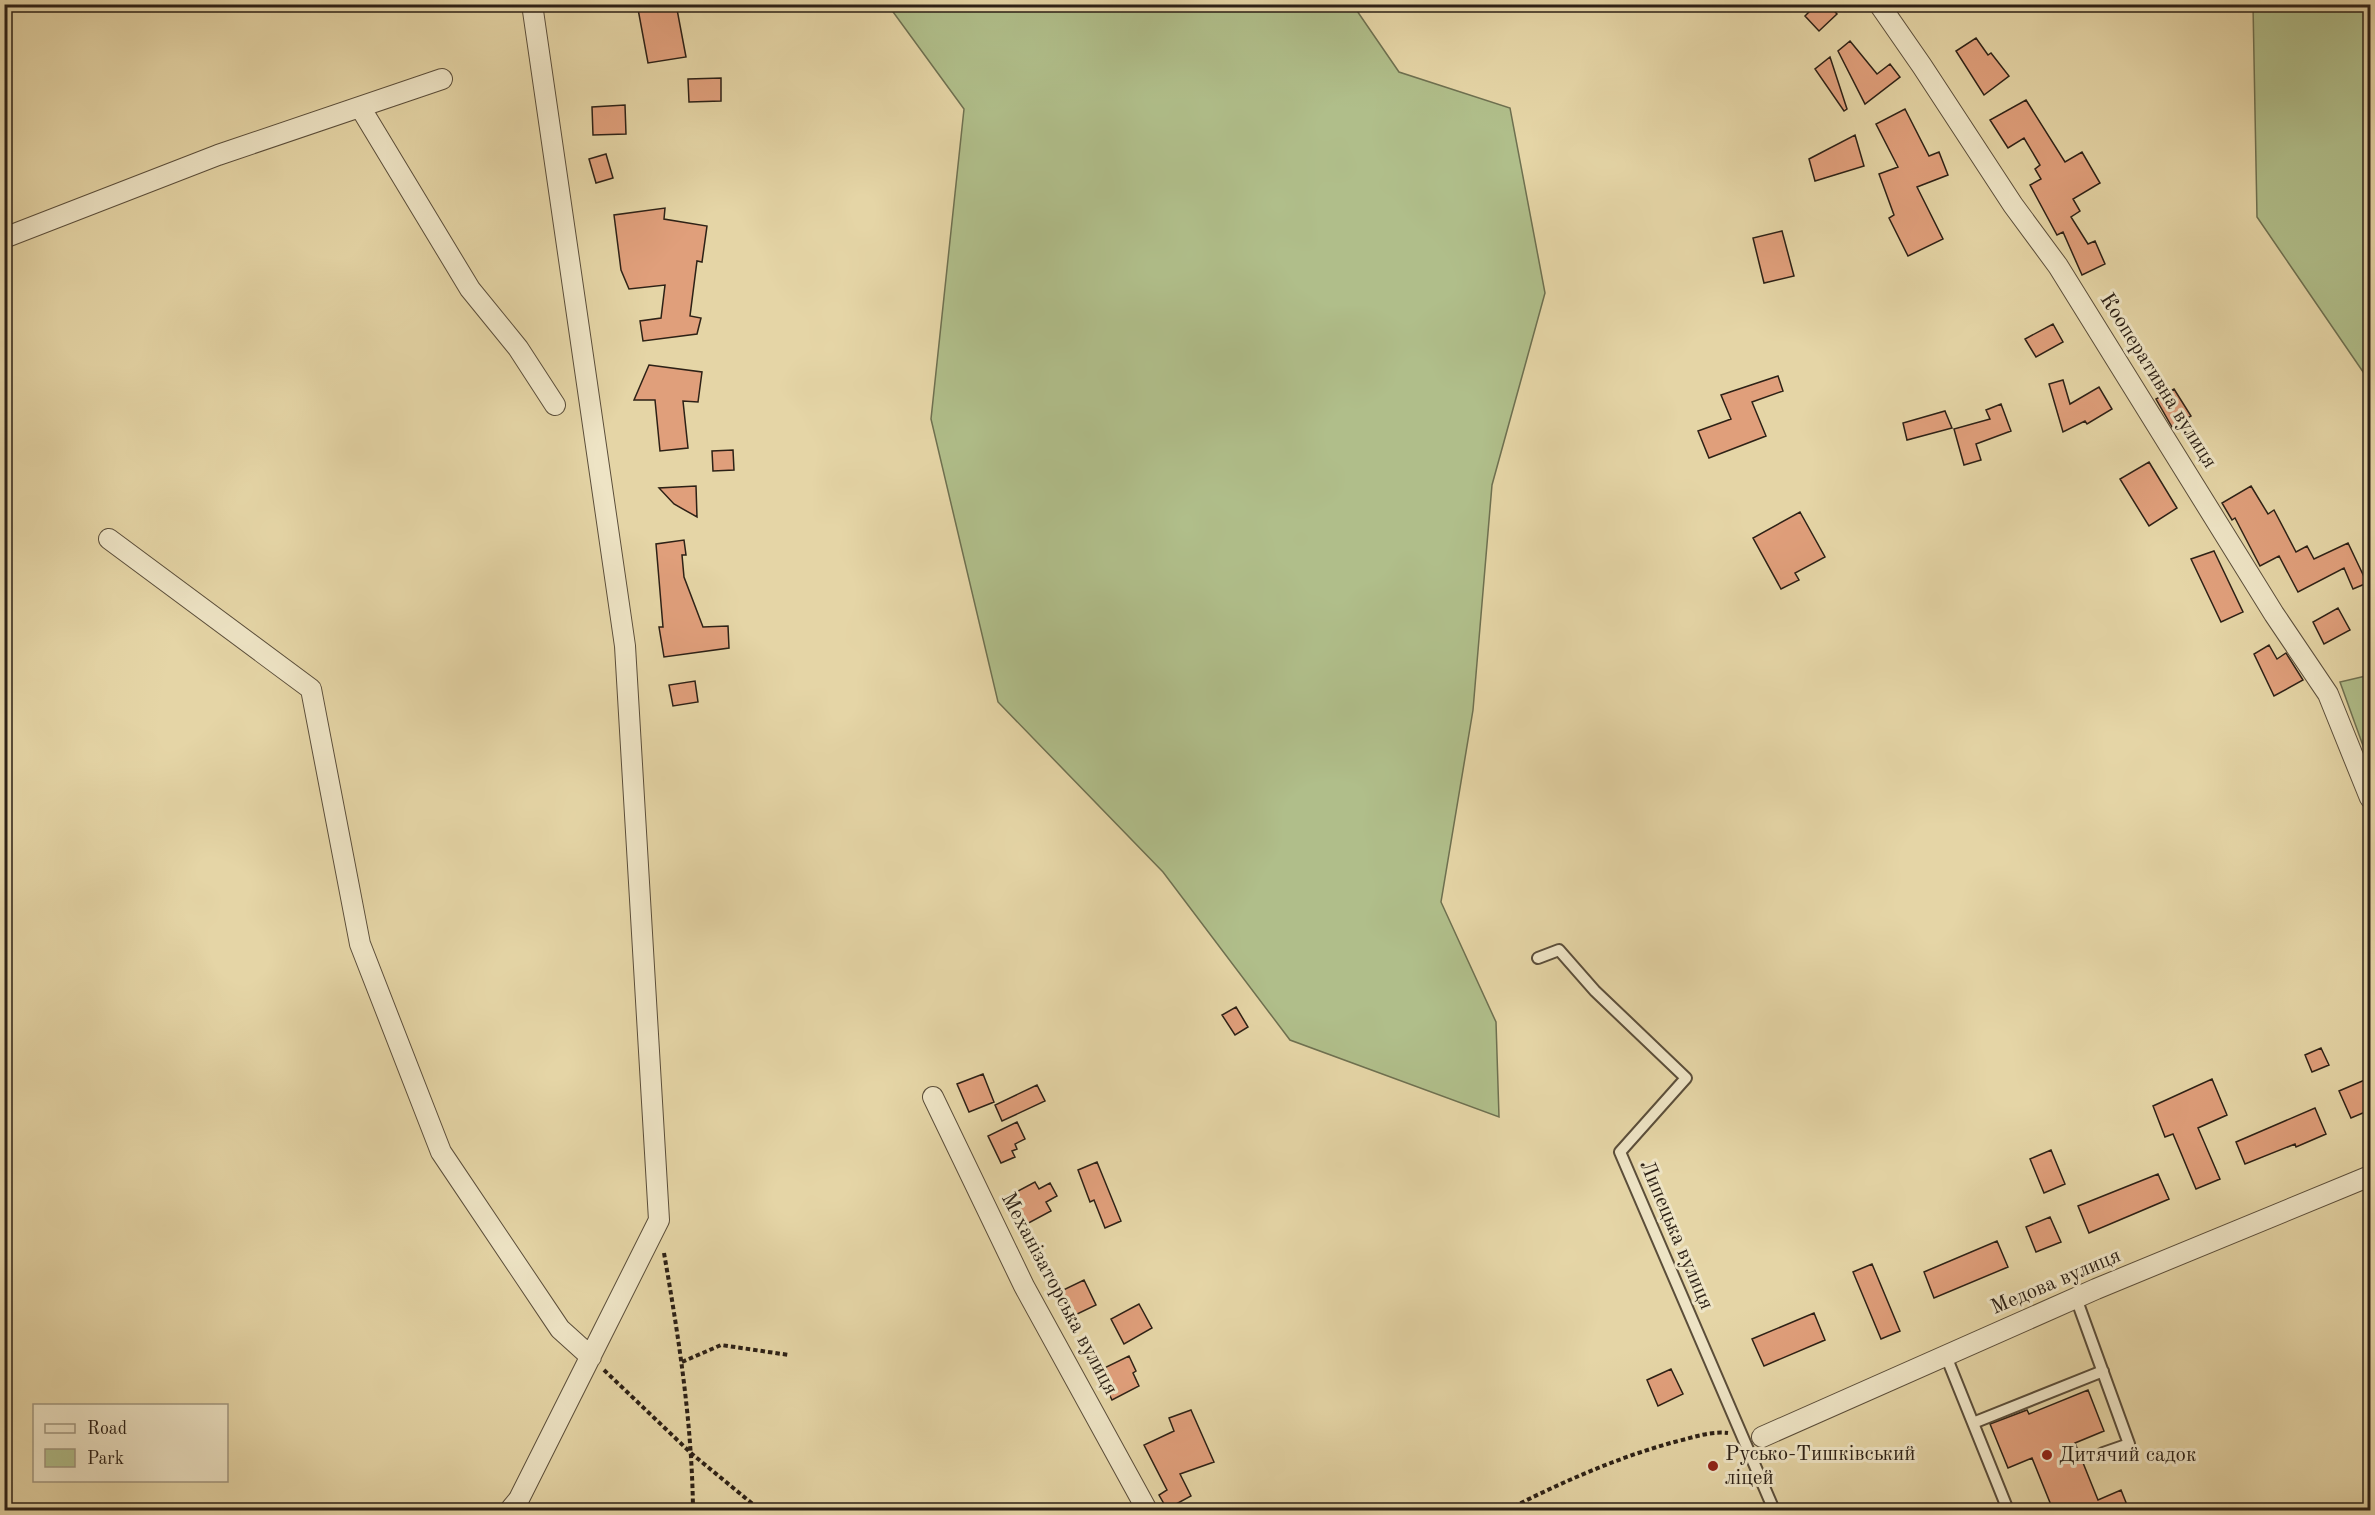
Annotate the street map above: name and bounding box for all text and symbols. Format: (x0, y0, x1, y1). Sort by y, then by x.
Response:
street label: Кооперативна вулиця (2096, 290, 2220, 472)
street label: Липецька вулиця (1635, 1157, 1717, 1313)
street label: Механізаторська вулиця (997, 1190, 1121, 1399)
street label: Медова вулиця (1988, 1245, 2124, 1319)
legend (33, 1404, 228, 1482)
text: Road (87, 1420, 127, 1438)
place label: Русько-Тишківський ліцей (1725, 1444, 1916, 1489)
place label: Дитячий садок (2059, 1445, 2197, 1466)
marker: Дитячий садок (2040, 1448, 2054, 1462)
text: Park (87, 1450, 124, 1468)
marker: Русько-Тишківський ліцей (1706, 1459, 1720, 1473)

